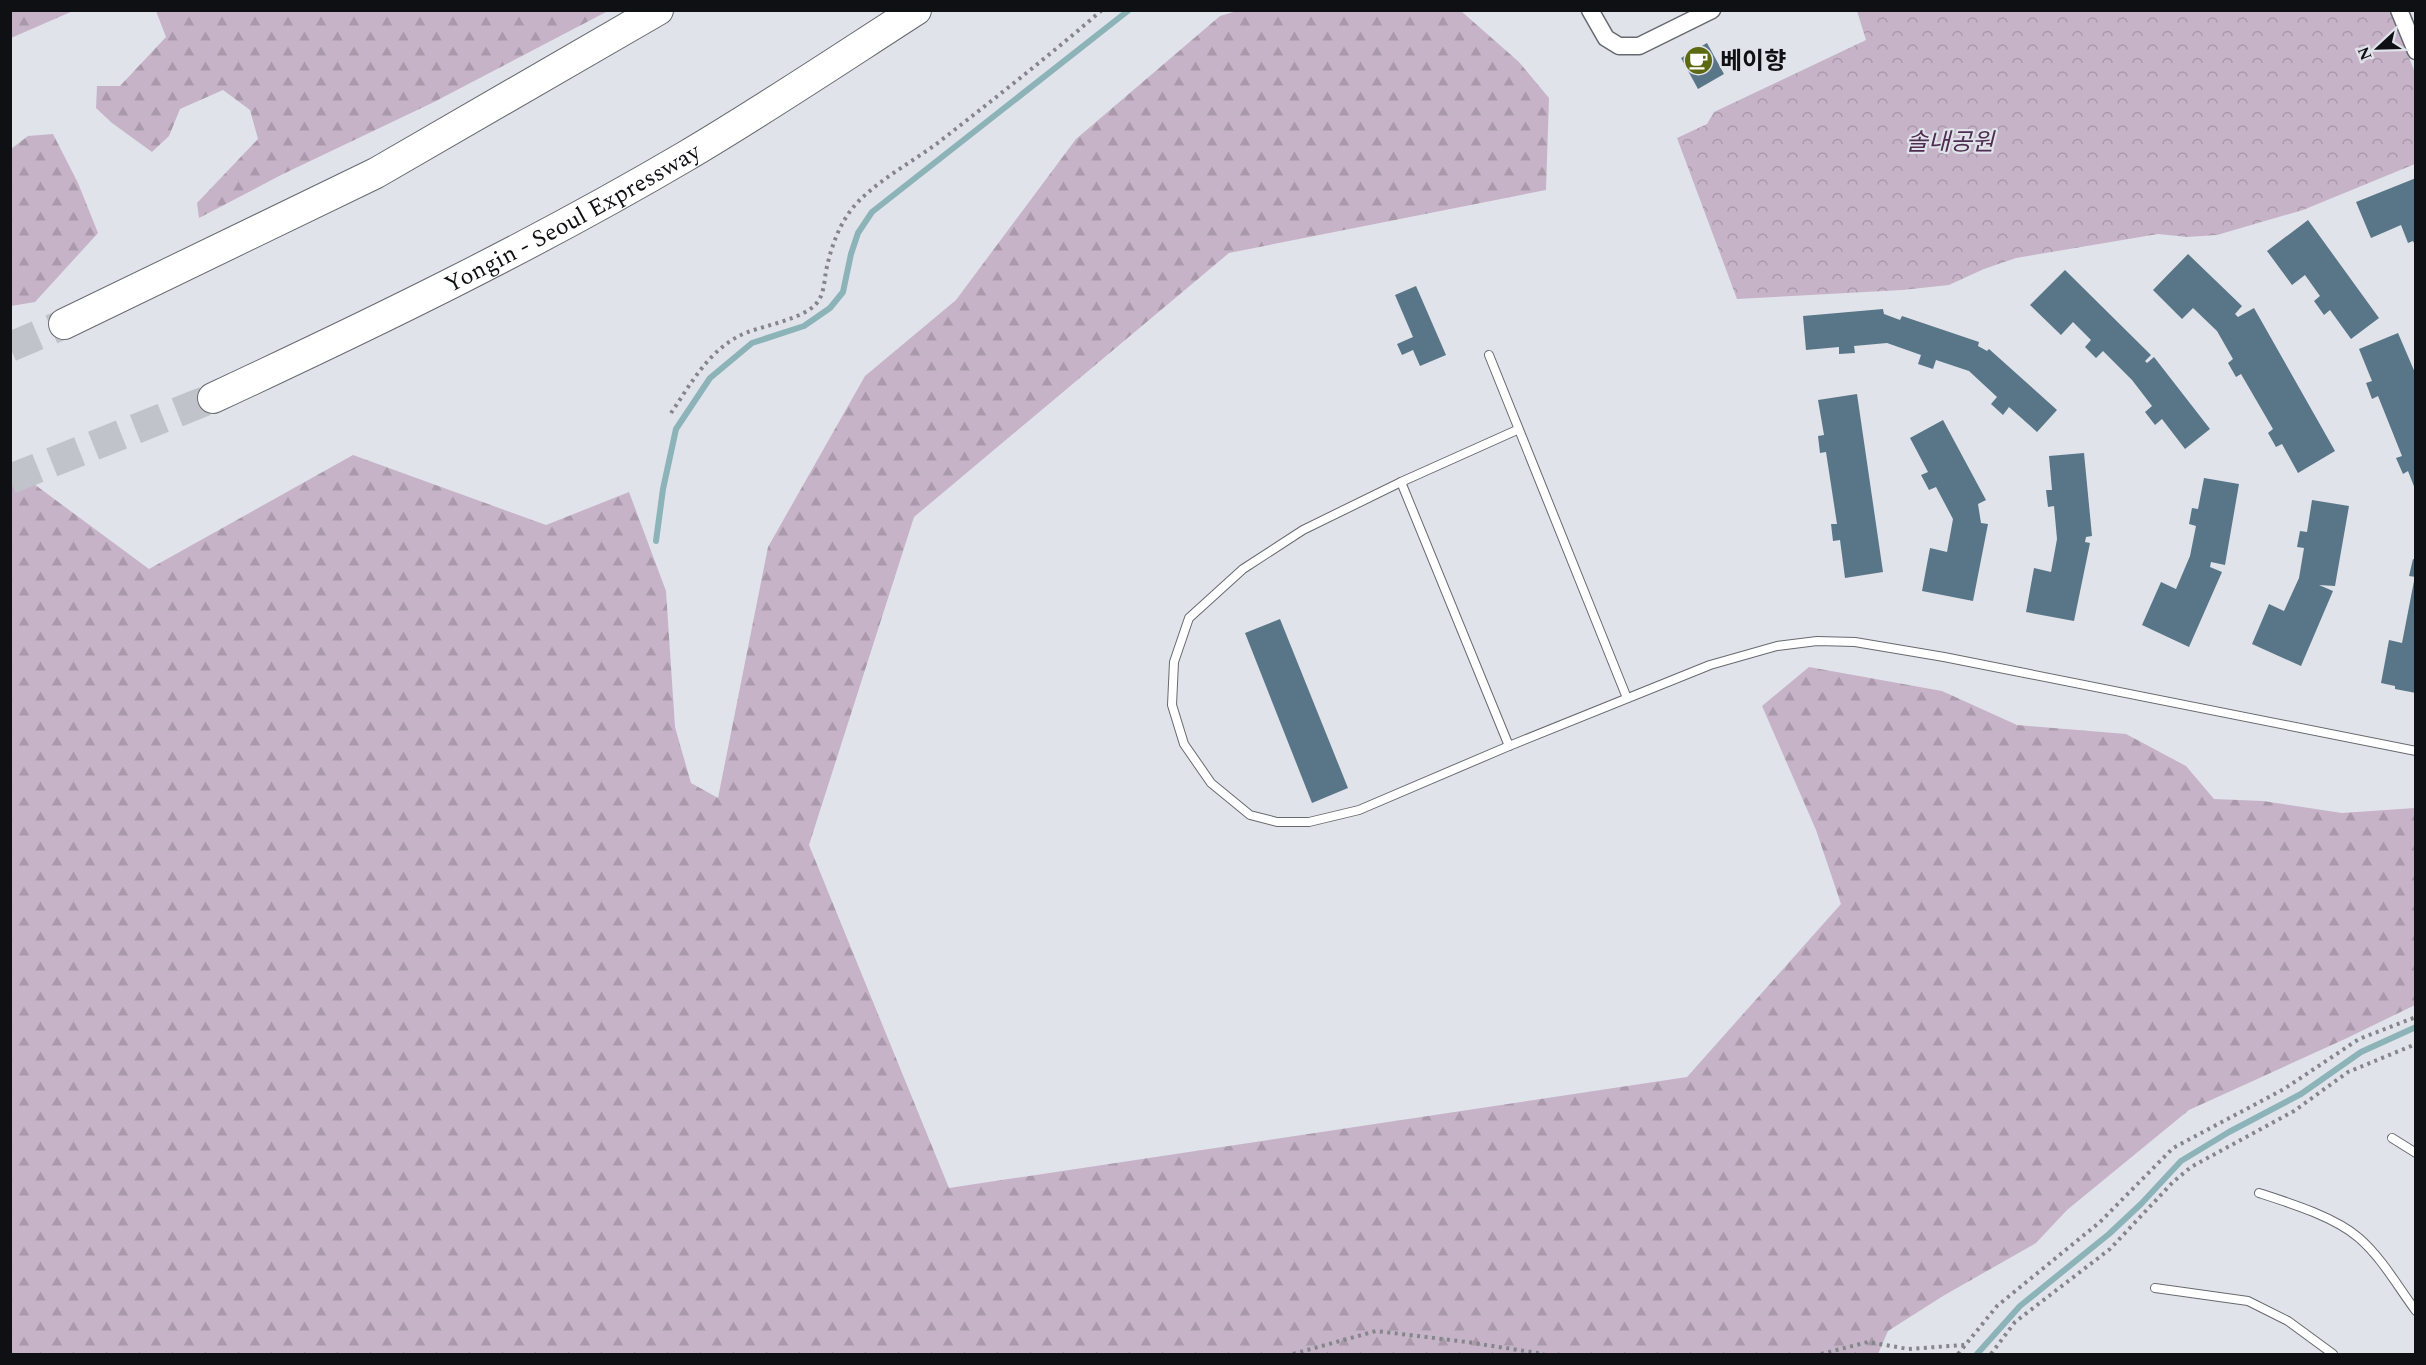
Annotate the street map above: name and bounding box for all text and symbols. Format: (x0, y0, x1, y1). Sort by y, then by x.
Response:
north arrow (2348, 18, 2408, 78)
text: N (2351, 43, 2379, 64)
place label: 베이향 (1720, 44, 1786, 80)
cafe icon: 베이향 (1683, 45, 1715, 77)
park label: 솔내공원 (1906, 125, 1996, 161)
street label: Yongin - Seoul Expressway (439, 134, 709, 303)

